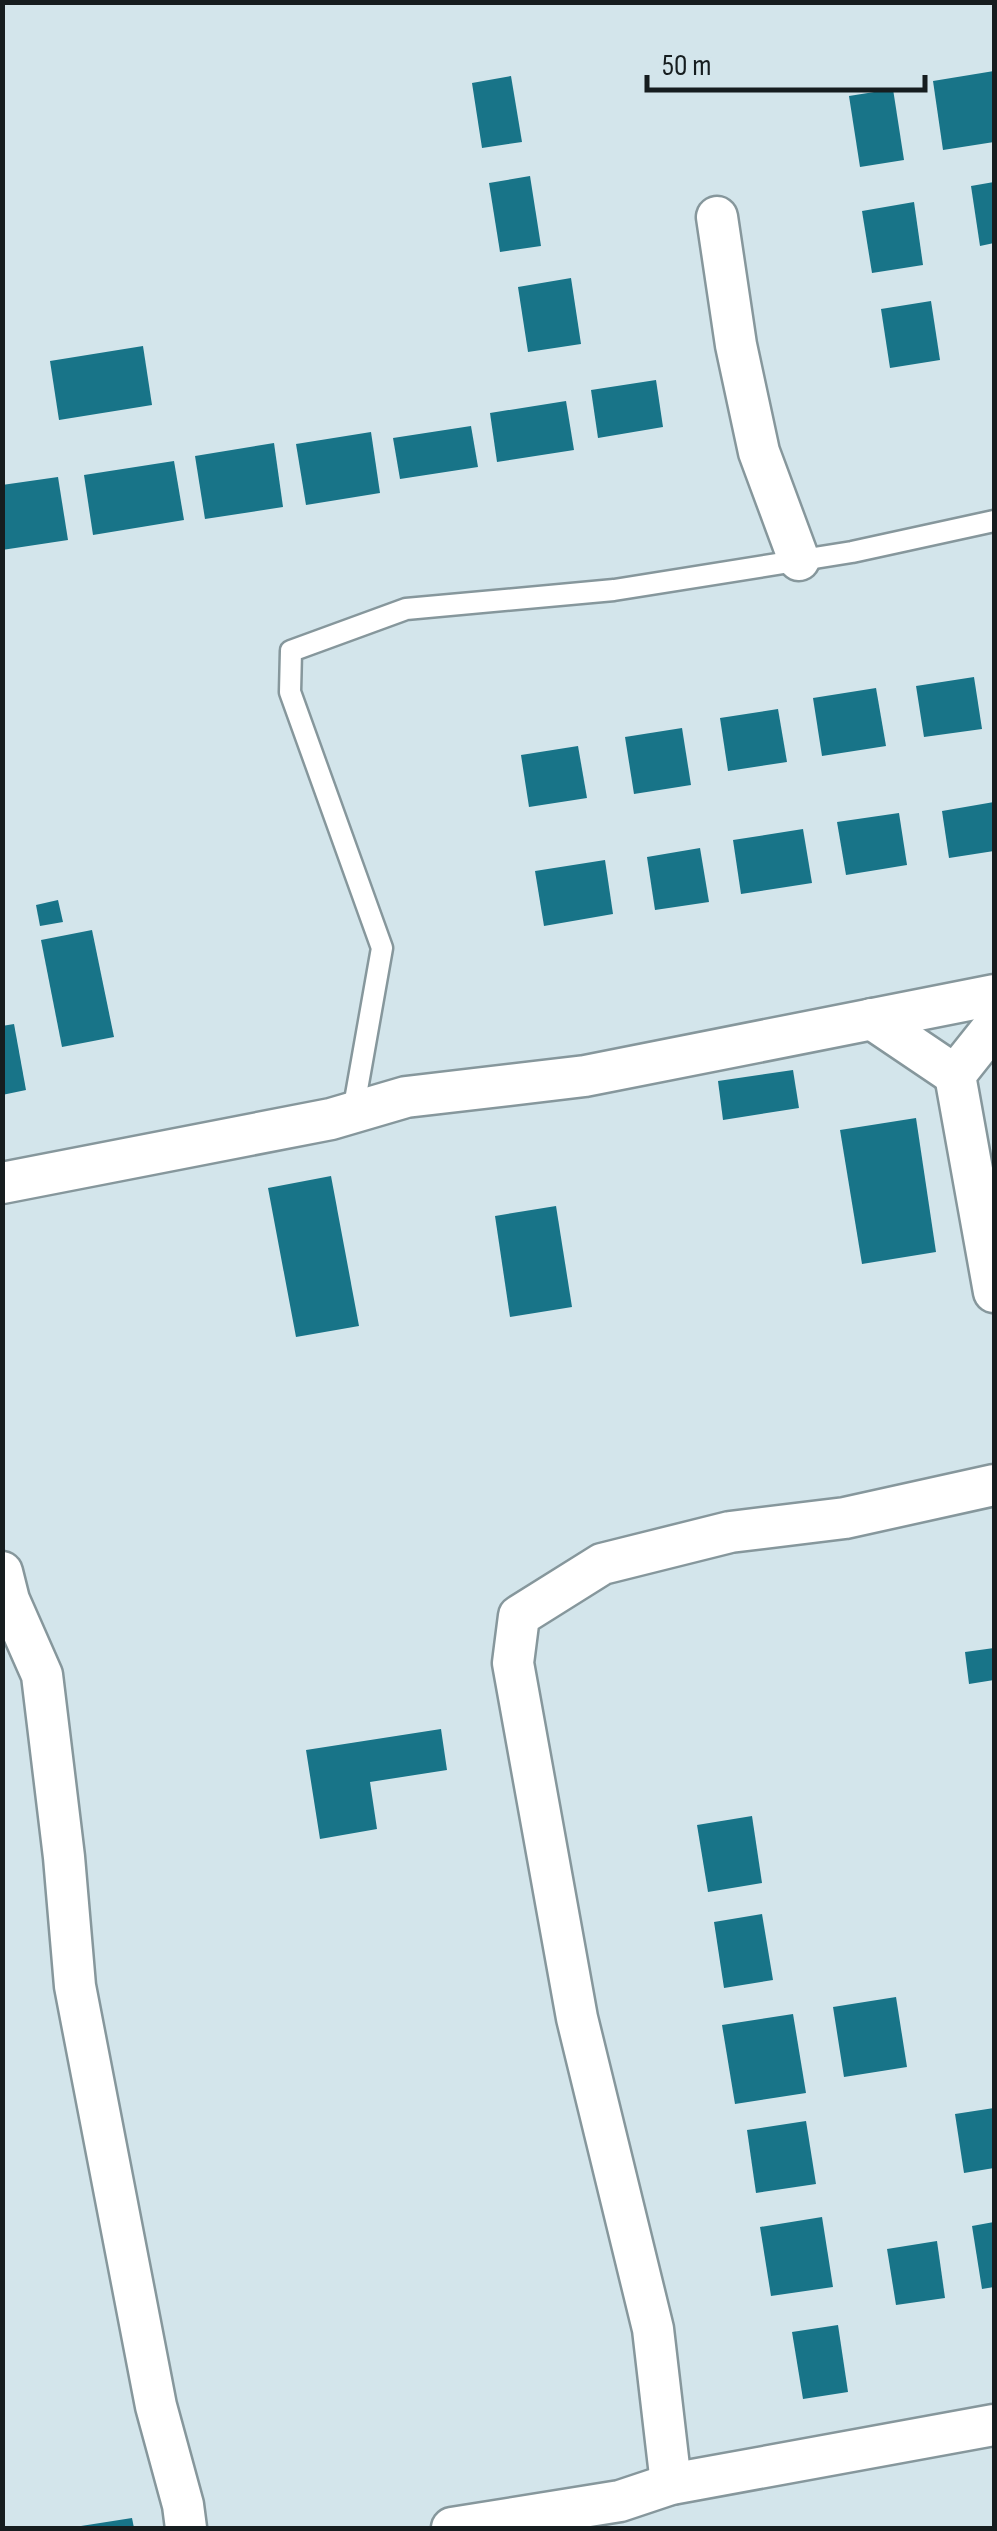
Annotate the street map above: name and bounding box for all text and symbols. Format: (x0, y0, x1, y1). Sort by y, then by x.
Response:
scale bar (647, 30, 924, 92)
text: 50 m (662, 48, 711, 84)

